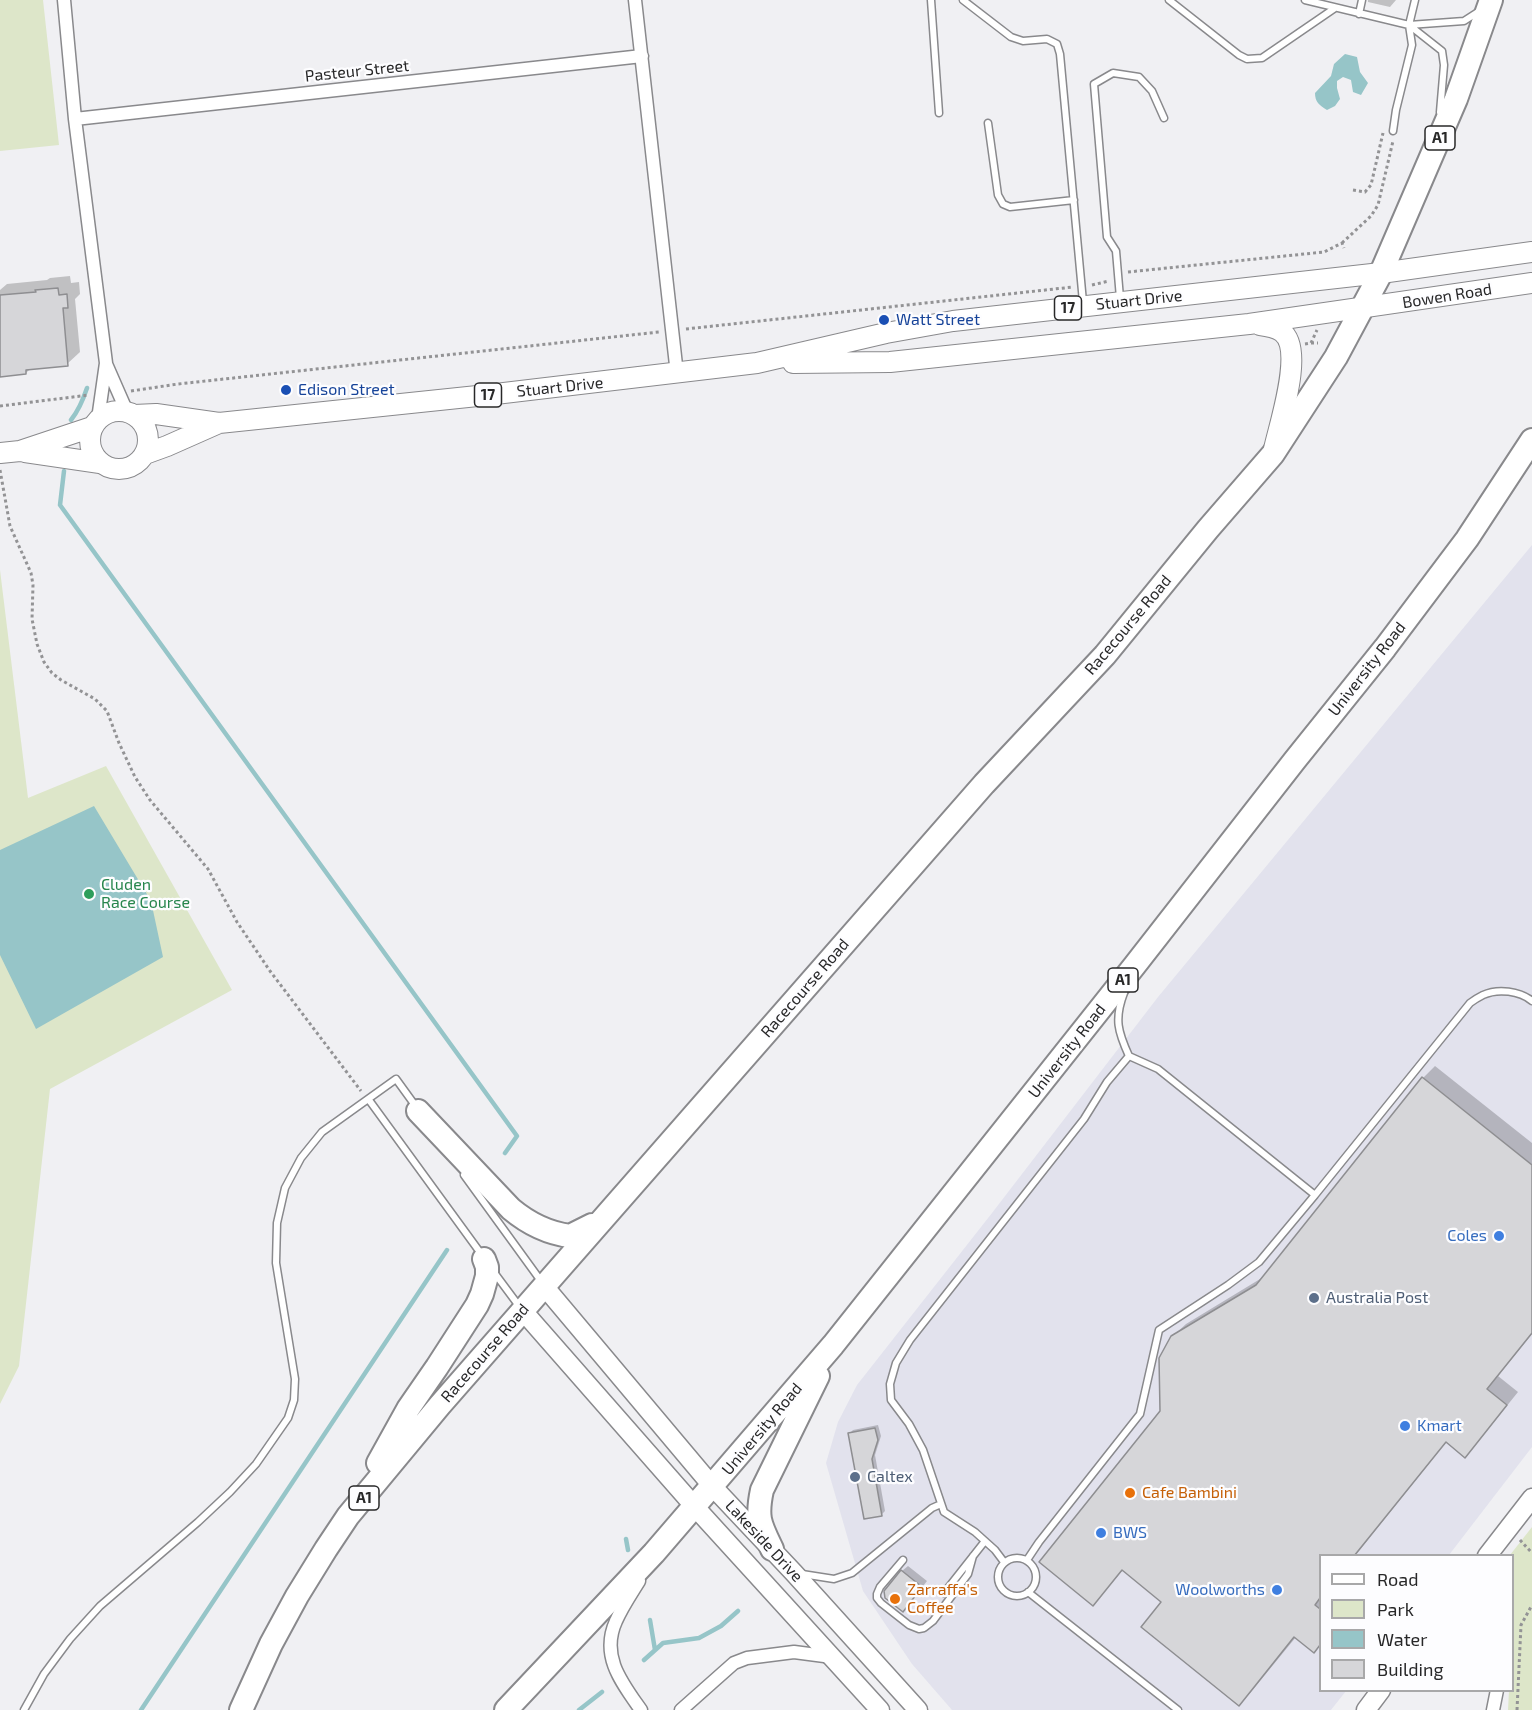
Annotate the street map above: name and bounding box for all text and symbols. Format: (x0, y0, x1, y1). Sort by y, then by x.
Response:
street label: Pasteur Street (304, 56, 410, 86)
road number: A1 (1425, 126, 1455, 150)
street label: Bowen Road (1401, 279, 1493, 313)
street label: Stuart Drive (1095, 286, 1183, 314)
road number: 17 (1054, 296, 1082, 320)
place label: Watt Street (896, 310, 980, 330)
marker: Watt Street (877, 313, 891, 327)
street label: Stuart Drive (516, 373, 604, 401)
place label: Edison Street (298, 380, 395, 400)
marker: Edison Street (279, 383, 293, 397)
road number: 17 (474, 383, 502, 407)
street label: Racecourse Road (1081, 571, 1175, 679)
street label: University Road (1324, 618, 1410, 720)
place label: Cluden Race Course (101, 875, 190, 913)
marker: Cluden Race Course (82, 887, 96, 901)
street label: Racecourse Road (757, 935, 853, 1041)
road number: A1 (1108, 968, 1138, 992)
street label: University Road (1024, 1000, 1110, 1102)
place label: Coles (1447, 1226, 1487, 1246)
marker: Coles (1492, 1229, 1506, 1243)
place label: Australia Post (1326, 1288, 1428, 1308)
marker: Australia Post (1307, 1291, 1321, 1305)
street label: Racecourse Road (437, 1300, 533, 1406)
street label: University Road (718, 1379, 806, 1479)
place label: Kmart (1417, 1416, 1462, 1436)
marker: Kmart (1398, 1419, 1412, 1433)
place label: Caltex (867, 1467, 913, 1487)
marker: Caltex (848, 1470, 862, 1484)
place label: Cafe Bambini (1142, 1483, 1237, 1503)
road number: A1 (349, 1486, 379, 1510)
marker: Cafe Bambini (1123, 1486, 1137, 1500)
street label: Lakeside Drive (721, 1496, 807, 1586)
place label: BWS (1113, 1523, 1147, 1543)
marker: BWS (1094, 1526, 1108, 1540)
legend (1319, 1554, 1514, 1692)
text: Road (1377, 1568, 1418, 1590)
place label: Zarraffa's Coffee (907, 1580, 978, 1618)
place label: Woolworths (1175, 1580, 1265, 1600)
marker: Woolworths (1270, 1583, 1284, 1597)
marker: Zarraffa's Coffee (888, 1592, 902, 1606)
text: Park (1377, 1598, 1414, 1620)
text: Water (1377, 1628, 1427, 1650)
text: Building (1377, 1658, 1444, 1680)

